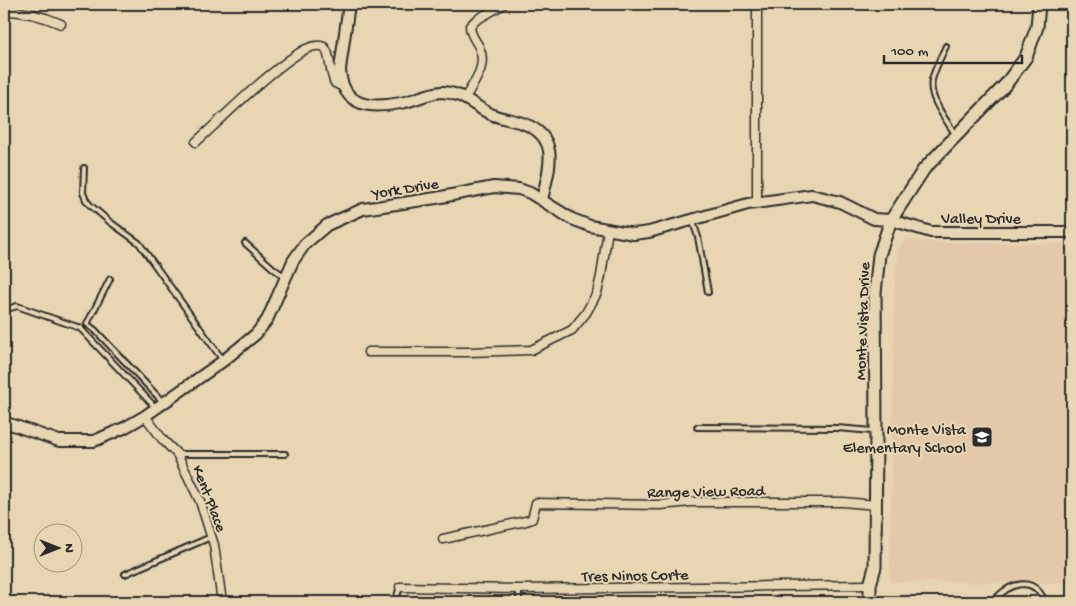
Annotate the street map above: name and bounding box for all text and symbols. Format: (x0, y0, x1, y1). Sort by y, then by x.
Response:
scale bar (884, 32, 1021, 64)
text: 100 m (890, 43, 929, 61)
street label: York Drive (369, 176, 441, 205)
street label: Valley Drive (940, 211, 1022, 230)
street label: Monte Vista Drive (853, 261, 876, 380)
place label: Monte Vista Elementary School (843, 422, 967, 459)
school or university icon: Monte Vista Elementary School (970, 425, 994, 449)
street label: Kent Place (186, 463, 229, 536)
street label: Range View Road (647, 483, 767, 504)
north arrow (32, 524, 82, 574)
text: N (60, 543, 77, 553)
street label: Tres Ninos Corte (581, 567, 689, 588)

